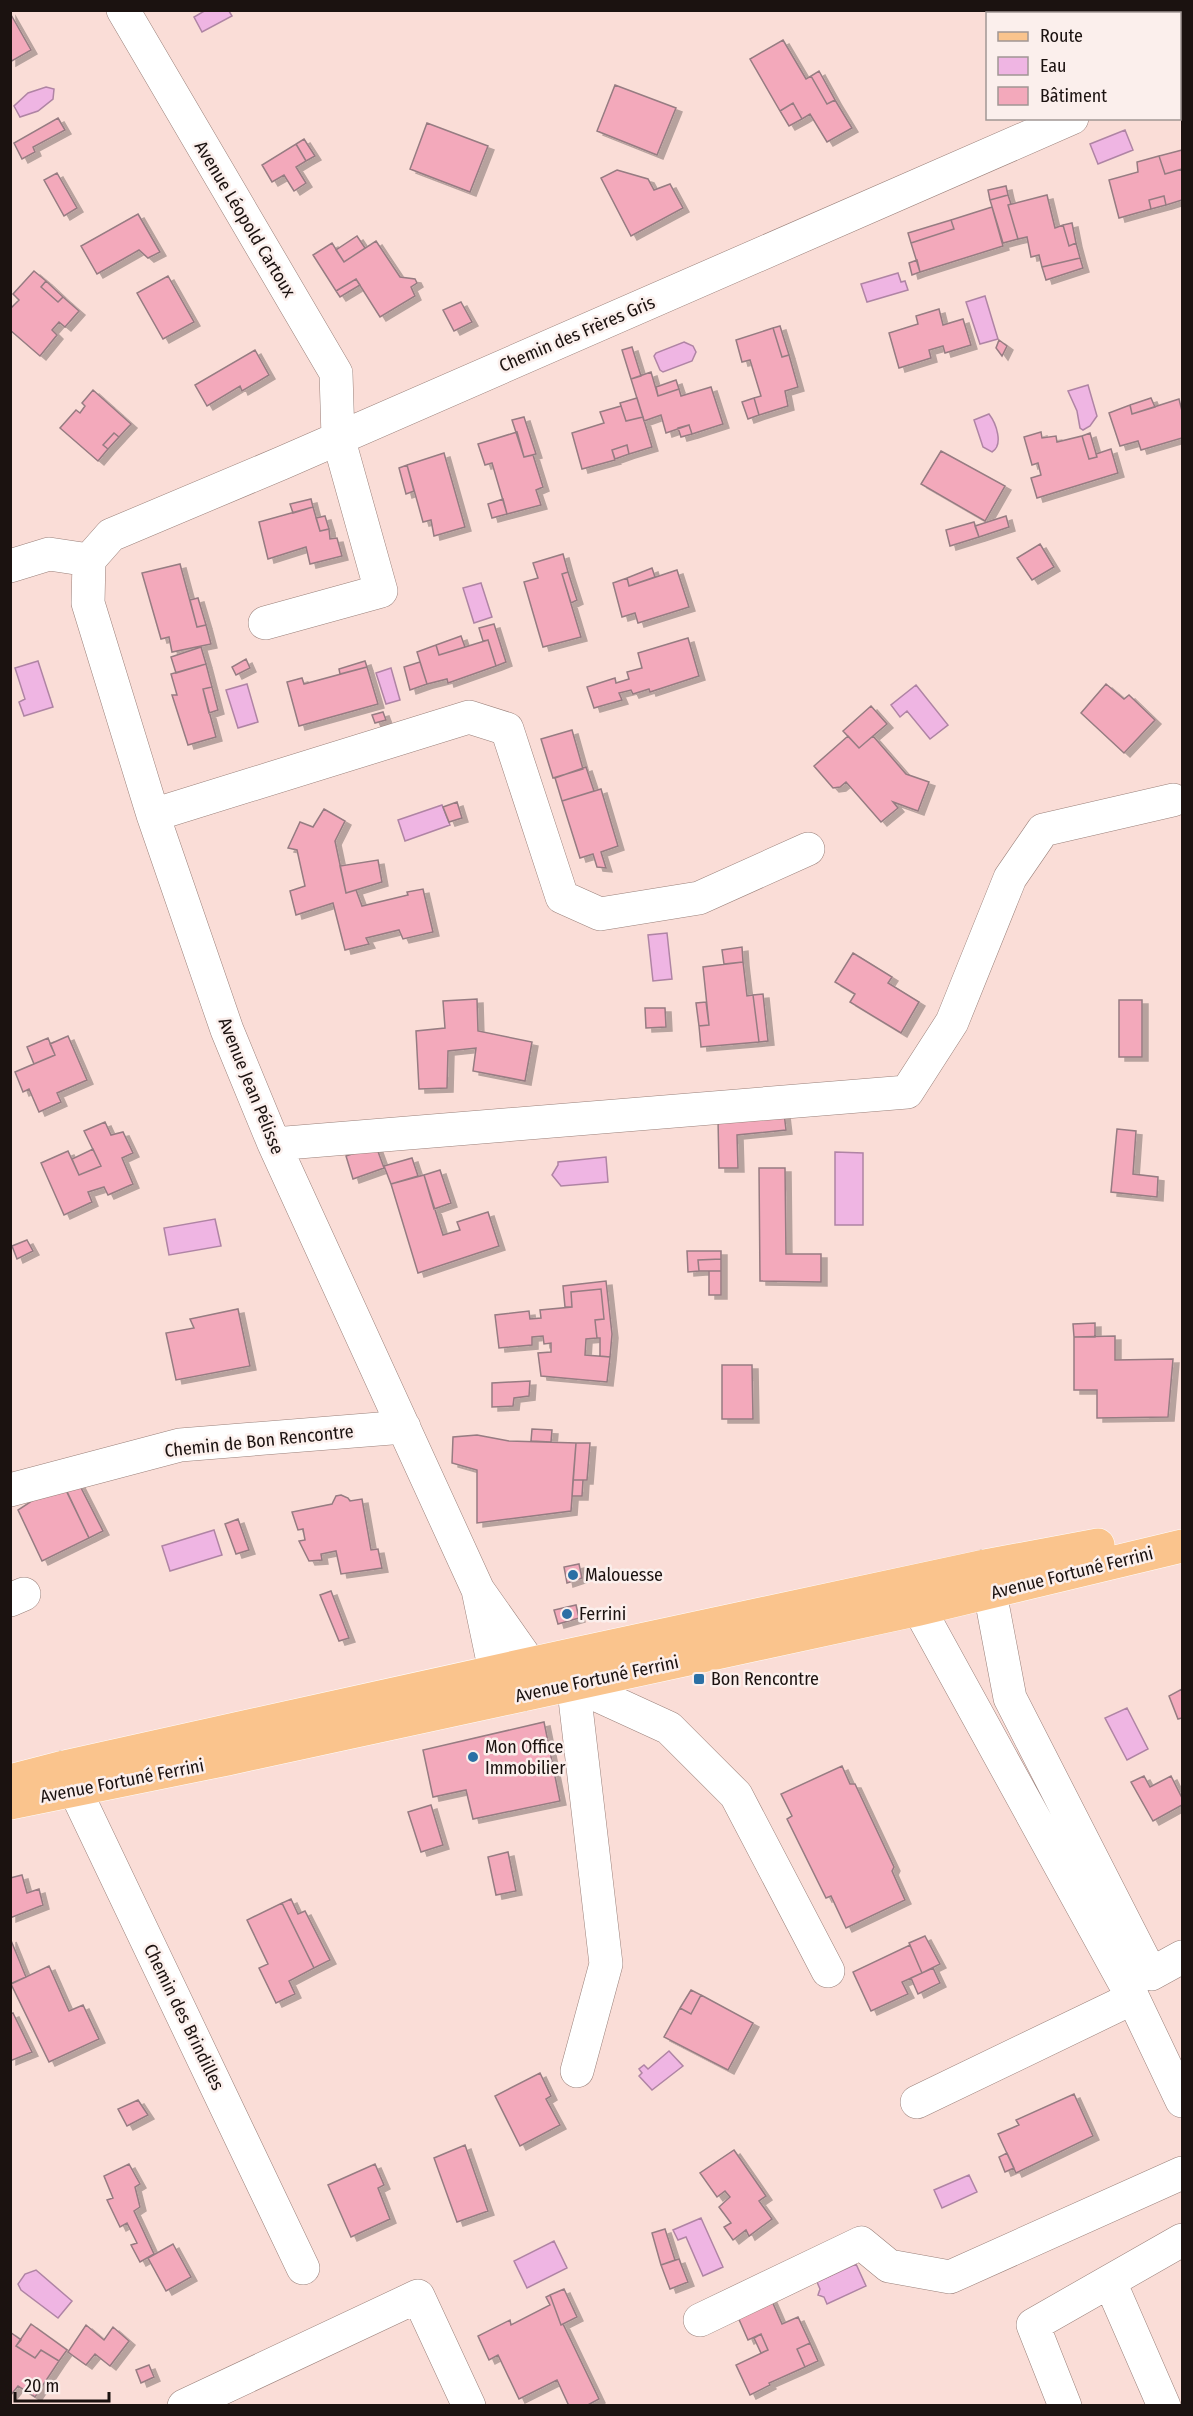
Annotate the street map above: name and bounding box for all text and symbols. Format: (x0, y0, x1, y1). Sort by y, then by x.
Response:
legend (986, 12, 1181, 120)
text: Route (1040, 25, 1083, 47)
text: Eau (1040, 55, 1066, 77)
text: Bâtiment (1040, 85, 1107, 107)
street label: Avenue Léopold Cartoux (190, 137, 300, 301)
street label: Chemin des Frères Gris (496, 291, 659, 377)
street label: Avenue Jean Pélisse (214, 1014, 289, 1158)
street label: Chemin de Bon Rencontre (163, 1420, 355, 1462)
street label: Avenue Fortuné Ferrini (989, 1542, 1155, 1604)
place label: Malouesse (585, 1564, 663, 1586)
marker: Malouesse (566, 1568, 580, 1582)
place label: Ferrini (579, 1603, 626, 1625)
marker: Ferrini (560, 1607, 574, 1621)
street label: Avenue Fortuné Ferrini (513, 1651, 681, 1707)
place label: Bon Rencontre (711, 1668, 819, 1690)
marker: Bon Rencontre (692, 1672, 706, 1686)
place label: Mon Office Immobilier (485, 1736, 566, 1779)
marker: Mon Office Immobilier (466, 1750, 480, 1764)
street label: Avenue Fortuné Ferrini (38, 1754, 206, 1808)
street label: Chemin des Brindilles (139, 1940, 229, 2094)
scale bar (15, 2365, 110, 2403)
text: 20 m (24, 2375, 59, 2397)

